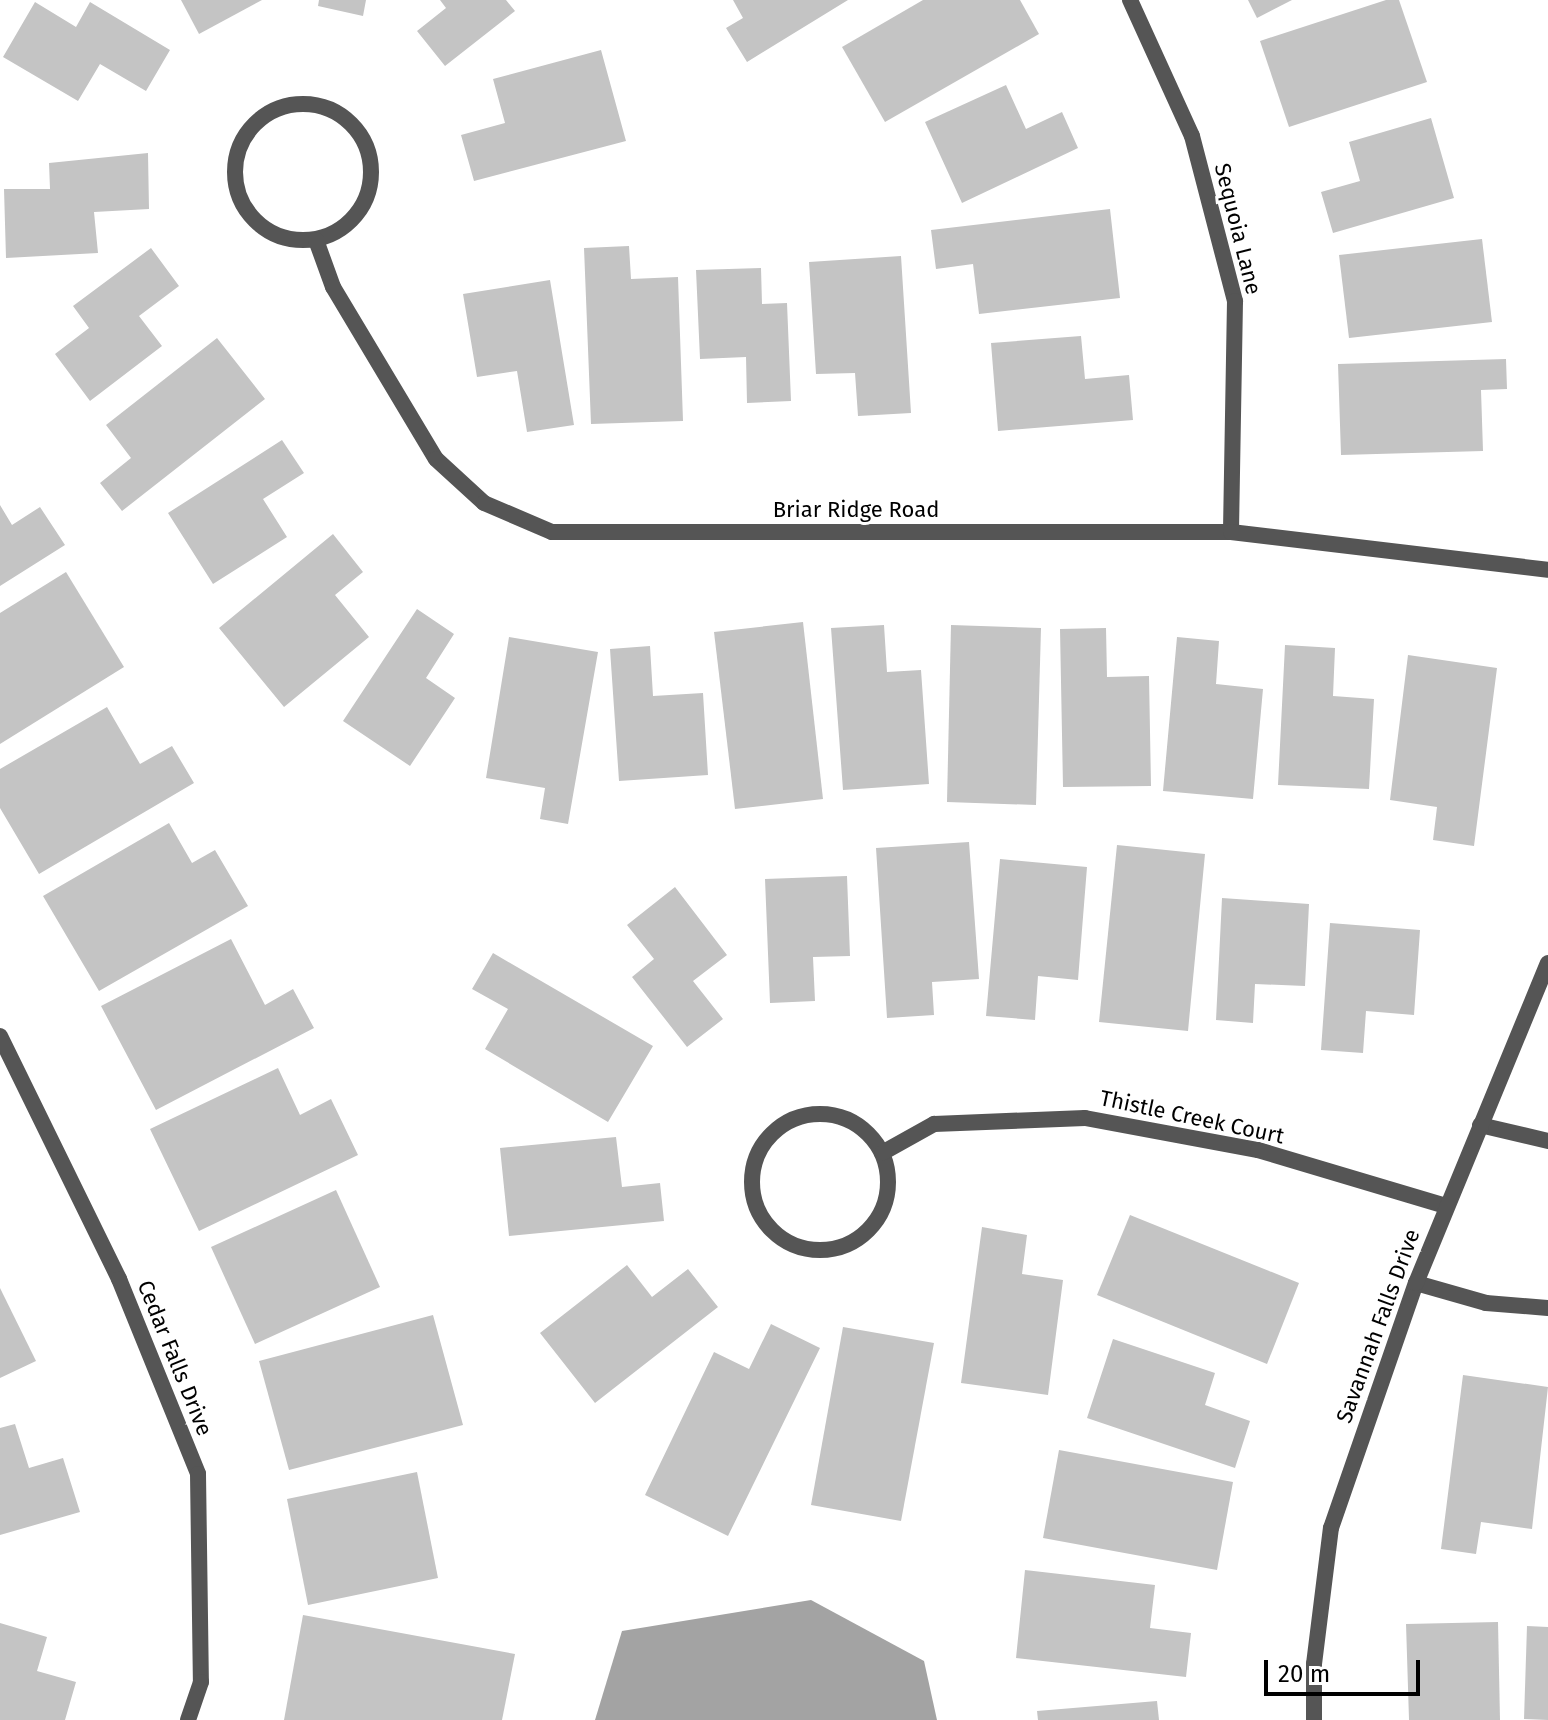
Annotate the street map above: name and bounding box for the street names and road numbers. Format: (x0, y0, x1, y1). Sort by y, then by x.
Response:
street label: Sequoia Lane (1209, 161, 1267, 297)
street label: Briar Ridge Road (773, 497, 939, 523)
street label: Thistle Creek Court (1098, 1085, 1286, 1149)
street label: Savannah Falls Drive (1331, 1225, 1425, 1427)
street label: Cedar Falls Drive (132, 1277, 218, 1439)

